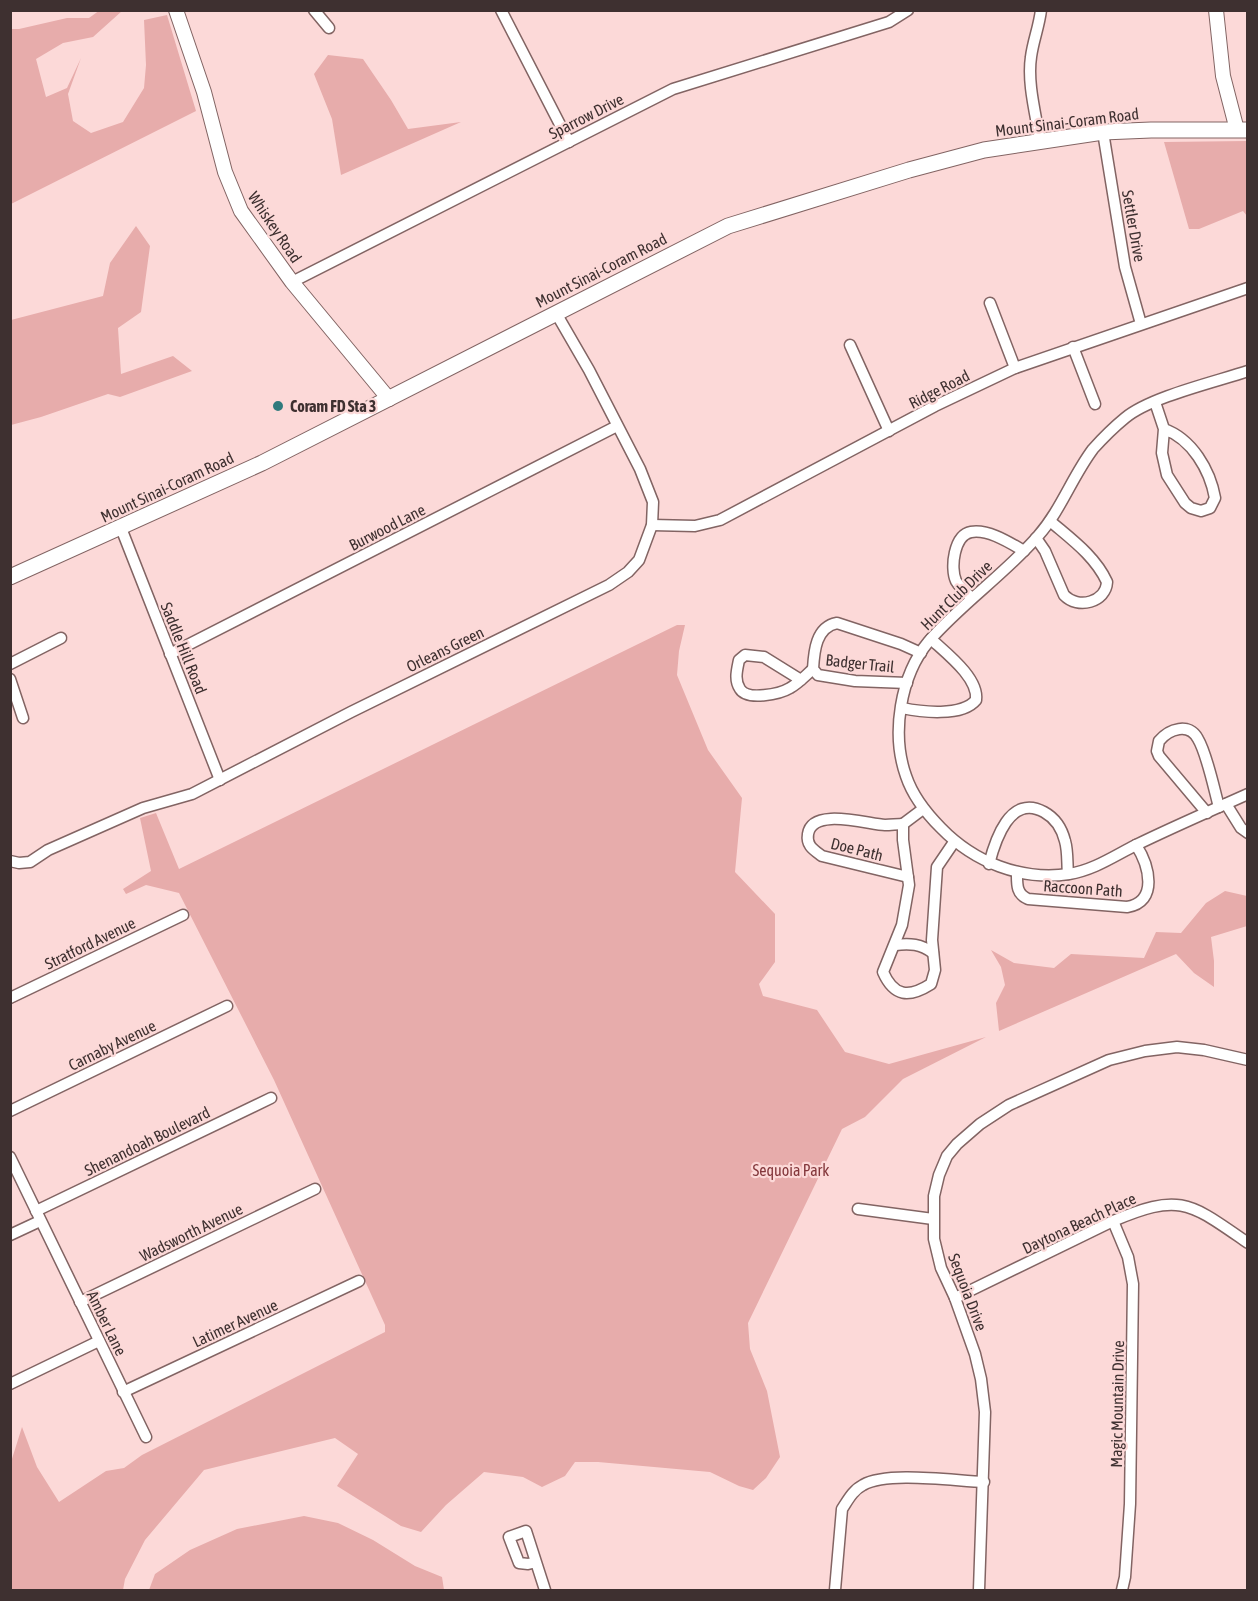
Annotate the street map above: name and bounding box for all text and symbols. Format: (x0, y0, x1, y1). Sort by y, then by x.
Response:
street label: Sparrow Drive (546, 90, 627, 143)
street label: Mount Sinai-Coram Road (994, 104, 1140, 140)
street label: Whiskey Road (244, 188, 305, 267)
street label: Settler Drive (1119, 189, 1149, 263)
street label: Mount Sinai-Coram Road (532, 229, 670, 311)
street label: Ridge Road (906, 366, 973, 413)
place label: Coram FD Sta 3 (290, 397, 376, 415)
marker: Coram FD Sta 3 (271, 399, 285, 413)
street label: Mount Sinai-Coram Road (98, 448, 236, 526)
street label: Burwood Lane (346, 500, 428, 554)
street label: Hunt Club Drive (917, 557, 995, 633)
street label: Saddle Hill Road (157, 600, 211, 696)
street label: Orleans Green (403, 623, 487, 675)
street label: Badger Trail (825, 650, 896, 677)
street label: Doe Path (829, 834, 885, 864)
street label: Raccoon Path (1043, 876, 1123, 900)
street label: Stratford Avenue (42, 913, 138, 973)
street label: Carnaby Avenue (65, 1016, 159, 1075)
street label: Shenandoah Boulevard (81, 1103, 213, 1179)
park label: Sequoia Park (753, 1161, 829, 1180)
street label: Daytona Beach Place (1019, 1189, 1139, 1258)
street label: Wadsworth Avenue (137, 1199, 245, 1265)
street label: Sequoia Drive (944, 1251, 991, 1333)
street label: Amber Lane (84, 1288, 130, 1358)
street label: Latimer Avenue (190, 1295, 280, 1351)
street label: Magic Mountain Drive (1107, 1340, 1128, 1468)

